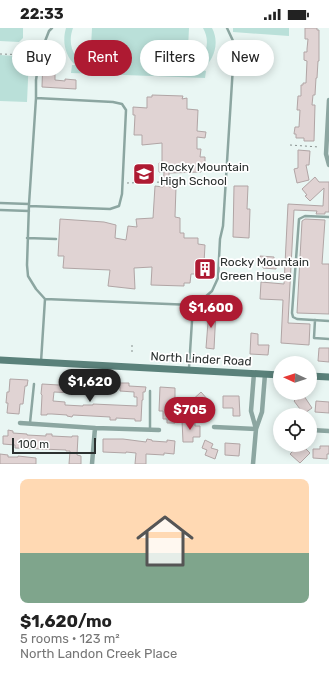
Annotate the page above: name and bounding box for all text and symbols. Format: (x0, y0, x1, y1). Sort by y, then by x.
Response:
text: 22:33 (20, 5, 64, 23)
chip: Buy (12, 40, 66, 76)
chip: Rent (74, 40, 132, 76)
chip: Filters (140, 40, 209, 76)
chip: New (217, 40, 274, 76)
place label: Rocky Mountain High School (160, 160, 249, 188)
school or university icon: Rocky Mountain High School (131, 161, 157, 187)
place label: Rocky Mountain Green House (220, 255, 309, 283)
building icon: Rocky Mountain Green House (192, 256, 218, 282)
pin: $1,600 (178, 295, 244, 329)
text: $1,600 (189, 300, 233, 315)
street label: North Linder Road (150, 349, 252, 369)
north arrow (273, 356, 317, 400)
map controls (273, 356, 317, 452)
pin: $1,620 (57, 369, 123, 403)
text: $1,620 (68, 374, 112, 389)
pin: $705 (166, 397, 214, 431)
text: $705 (173, 402, 207, 417)
button: locate (273, 408, 317, 452)
scale bar (12, 436, 96, 455)
text: 100 m (18, 438, 49, 451)
icon: home (129, 505, 201, 577)
text: $1,620/mo (20, 611, 112, 631)
text: 5 rooms · 123 m² (20, 631, 120, 646)
text: North Landon Creek Place (20, 646, 177, 661)

